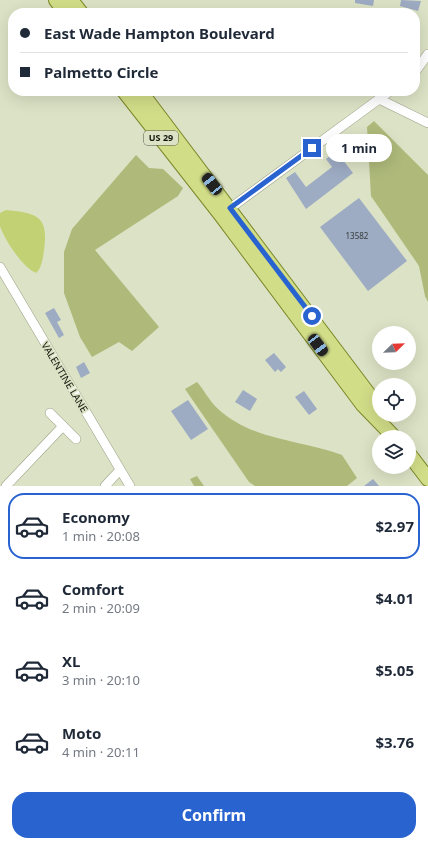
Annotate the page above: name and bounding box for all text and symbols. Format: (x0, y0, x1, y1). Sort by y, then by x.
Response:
text: East Wade Hampton Boulevard (44, 23, 275, 43)
text: Palmetto Circle (44, 62, 158, 82)
road number: US 29 (144, 131, 178, 145)
callout: 1 min (326, 134, 392, 162)
route end (303, 139, 321, 157)
text: 1 min (341, 139, 377, 157)
car (200, 171, 224, 197)
house number: 13582 (346, 230, 369, 241)
route start (303, 307, 321, 325)
north arrow (372, 326, 416, 370)
map controls (372, 326, 416, 474)
car (306, 332, 330, 358)
street label: VALENTINE LANE (38, 339, 92, 415)
button: locate (372, 378, 416, 422)
button: layers (372, 430, 416, 474)
text: Economy (62, 507, 130, 527)
icon: car (14, 508, 50, 544)
text: $2.97 (375, 516, 414, 536)
text: 1 min · 20:08 (62, 527, 140, 545)
text: Comfort (62, 579, 124, 599)
icon: car (14, 580, 50, 616)
text: $4.01 (375, 588, 414, 608)
text: 2 min · 20:09 (62, 599, 140, 617)
text: XL (62, 651, 80, 671)
icon: car (14, 652, 50, 688)
text: $5.05 (375, 660, 414, 680)
text: 3 min · 20:10 (62, 671, 140, 689)
text: Moto (62, 723, 101, 743)
icon: car (14, 724, 50, 760)
text: $3.76 (375, 732, 414, 752)
text: 4 min · 20:11 (62, 743, 140, 761)
button: Confirm (12, 792, 416, 838)

